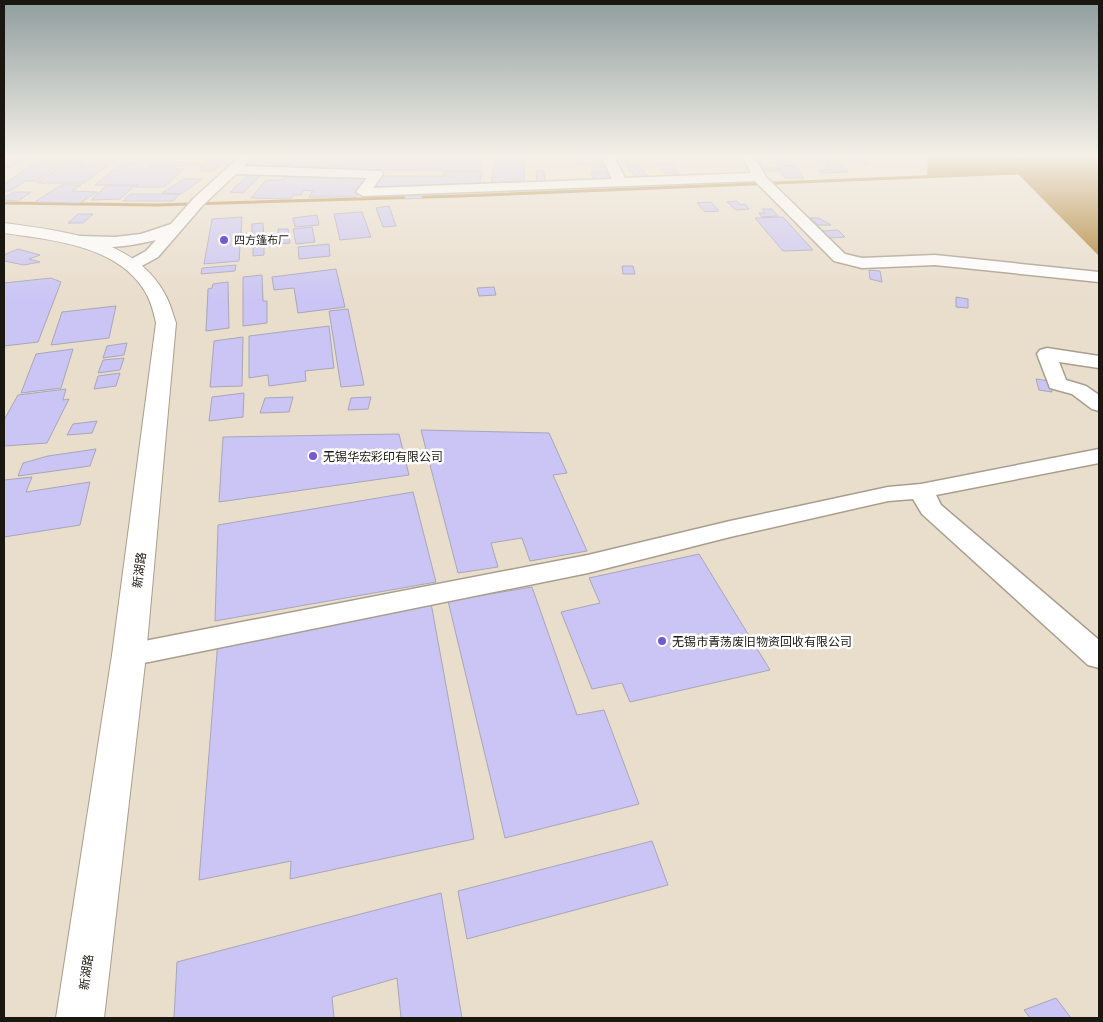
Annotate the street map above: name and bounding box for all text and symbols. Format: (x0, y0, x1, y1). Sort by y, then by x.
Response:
place label: 四方篷布厂 (234, 233, 289, 247)
marker: 四方篷布厂 (218, 234, 230, 246)
place label: 无锡华宏彩印有限公司 (323, 449, 443, 464)
marker: 无锡华宏彩印有限公司 (307, 450, 319, 462)
street label: 新湖路 (129, 551, 149, 589)
place label: 无锡市青荡废旧物资回收有限公司 (672, 634, 852, 649)
marker: 无锡市青荡废旧物资回收有限公司 (656, 635, 668, 647)
street label: 新湖路 (76, 953, 96, 991)

